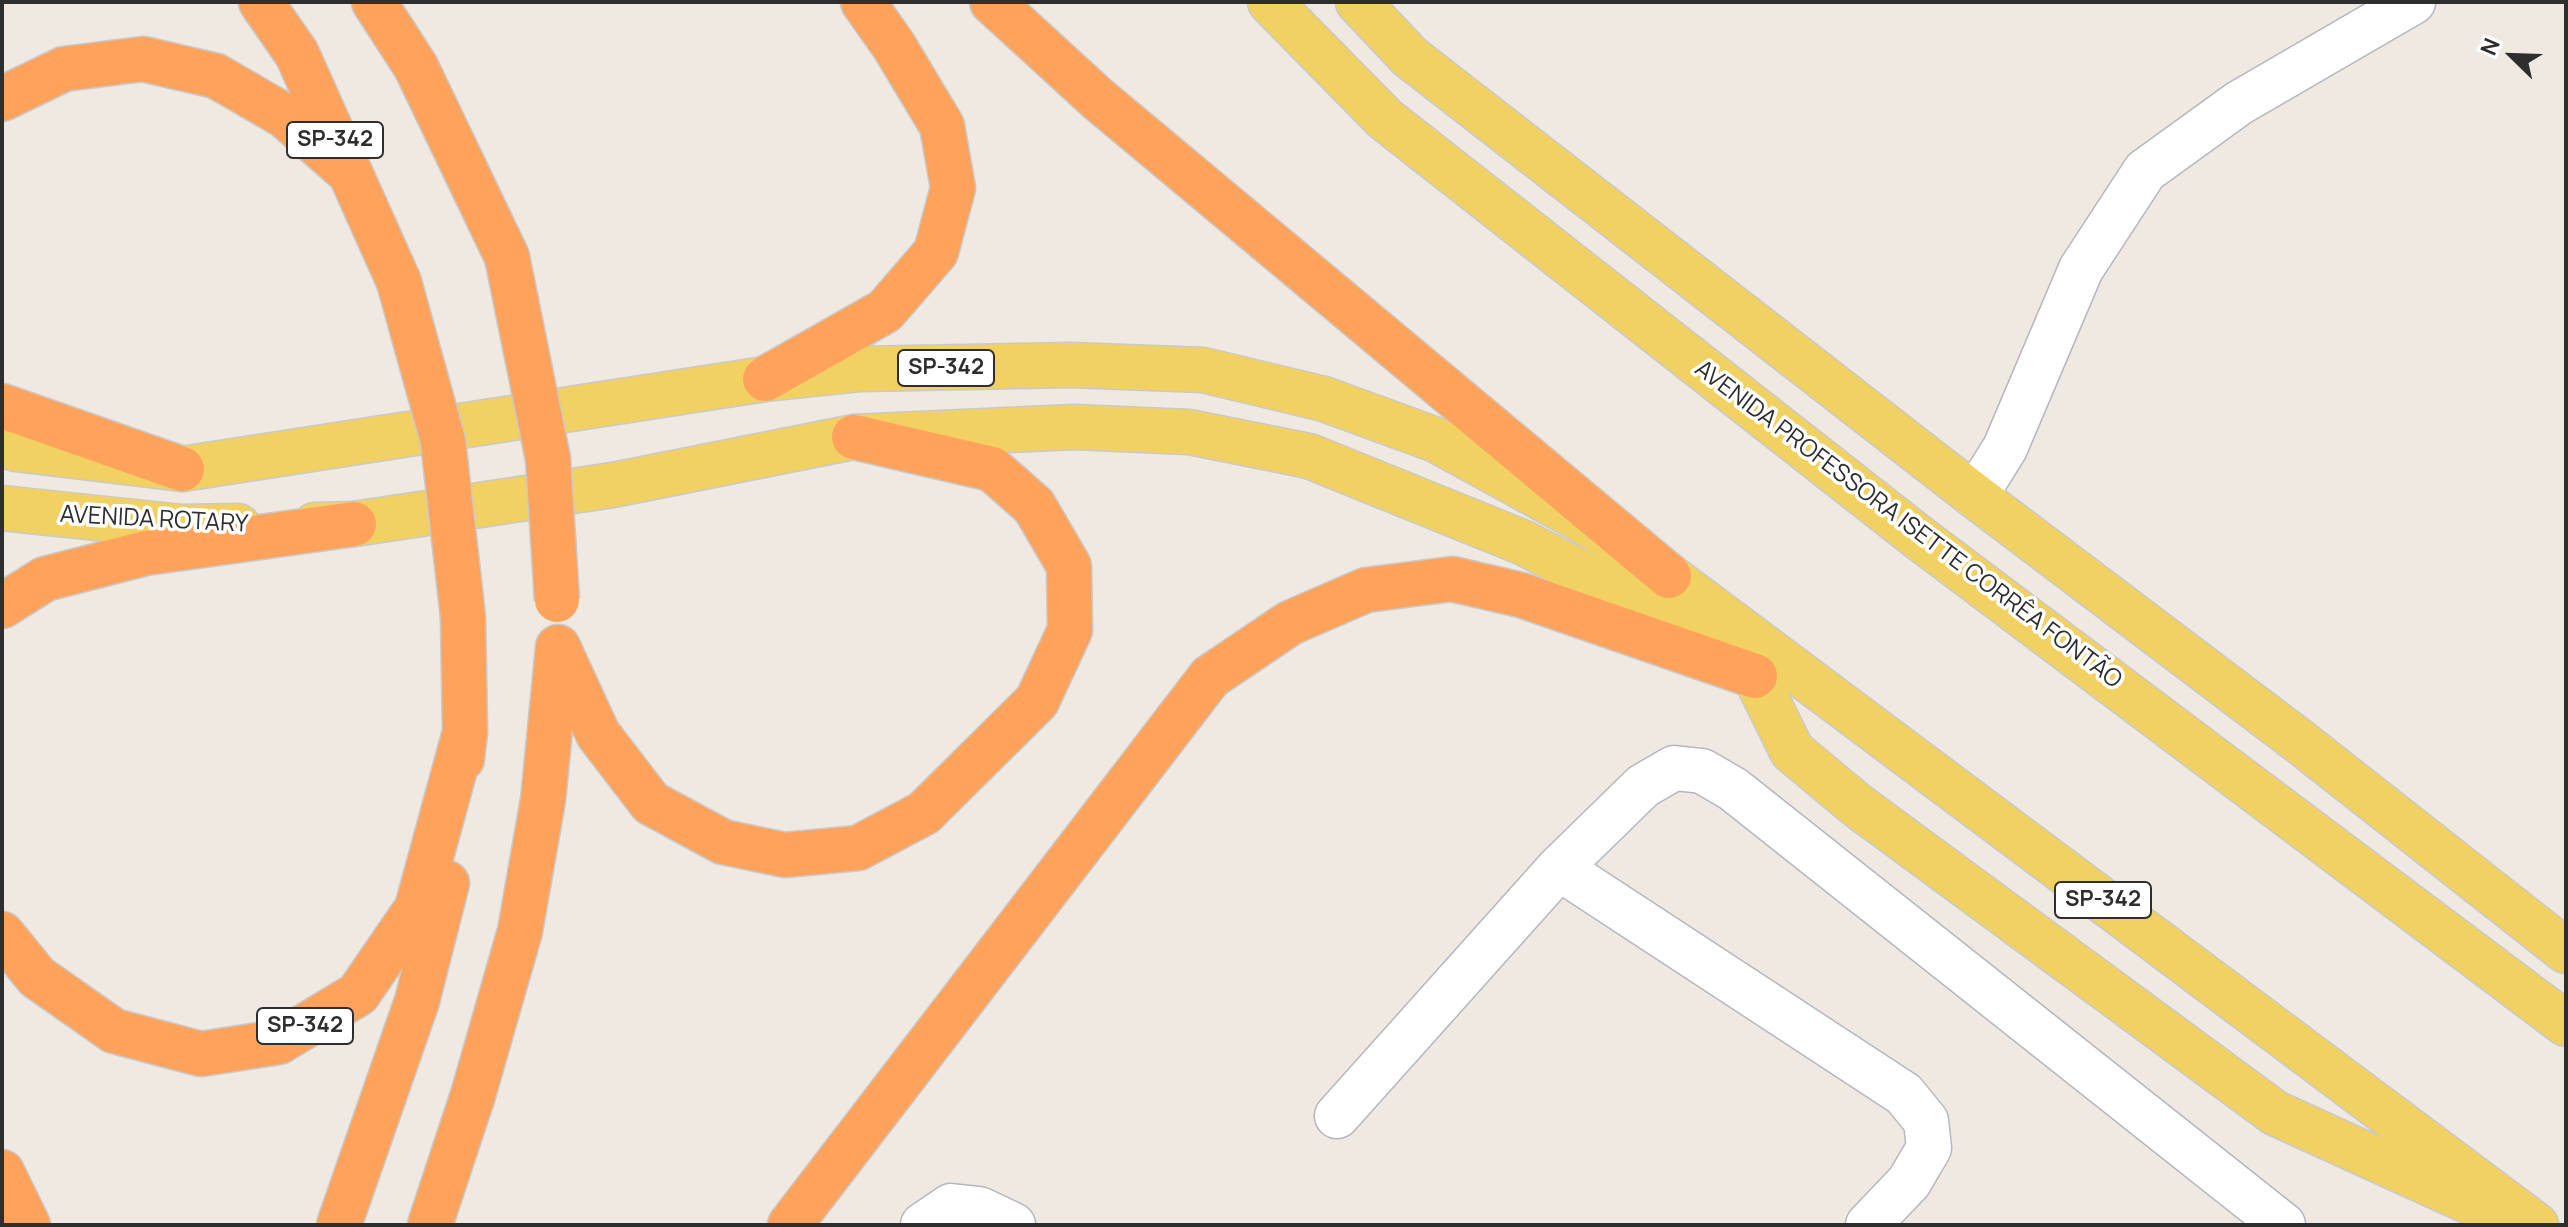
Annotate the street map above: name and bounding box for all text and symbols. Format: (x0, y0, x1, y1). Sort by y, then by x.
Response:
north arrow (2472, 16, 2552, 96)
text: N (2473, 33, 2507, 60)
road number: SP-342 (287, 122, 383, 158)
road number: SP-342 (898, 350, 994, 386)
street label: AVENIDA PROFESSORA ISETTE CORRÊA FONTÃO (1689, 355, 2127, 695)
street label: AVENIDA ROTARY (59, 501, 249, 539)
road number: SP-342 (2055, 882, 2151, 918)
road number: SP-342 (257, 1008, 353, 1044)

